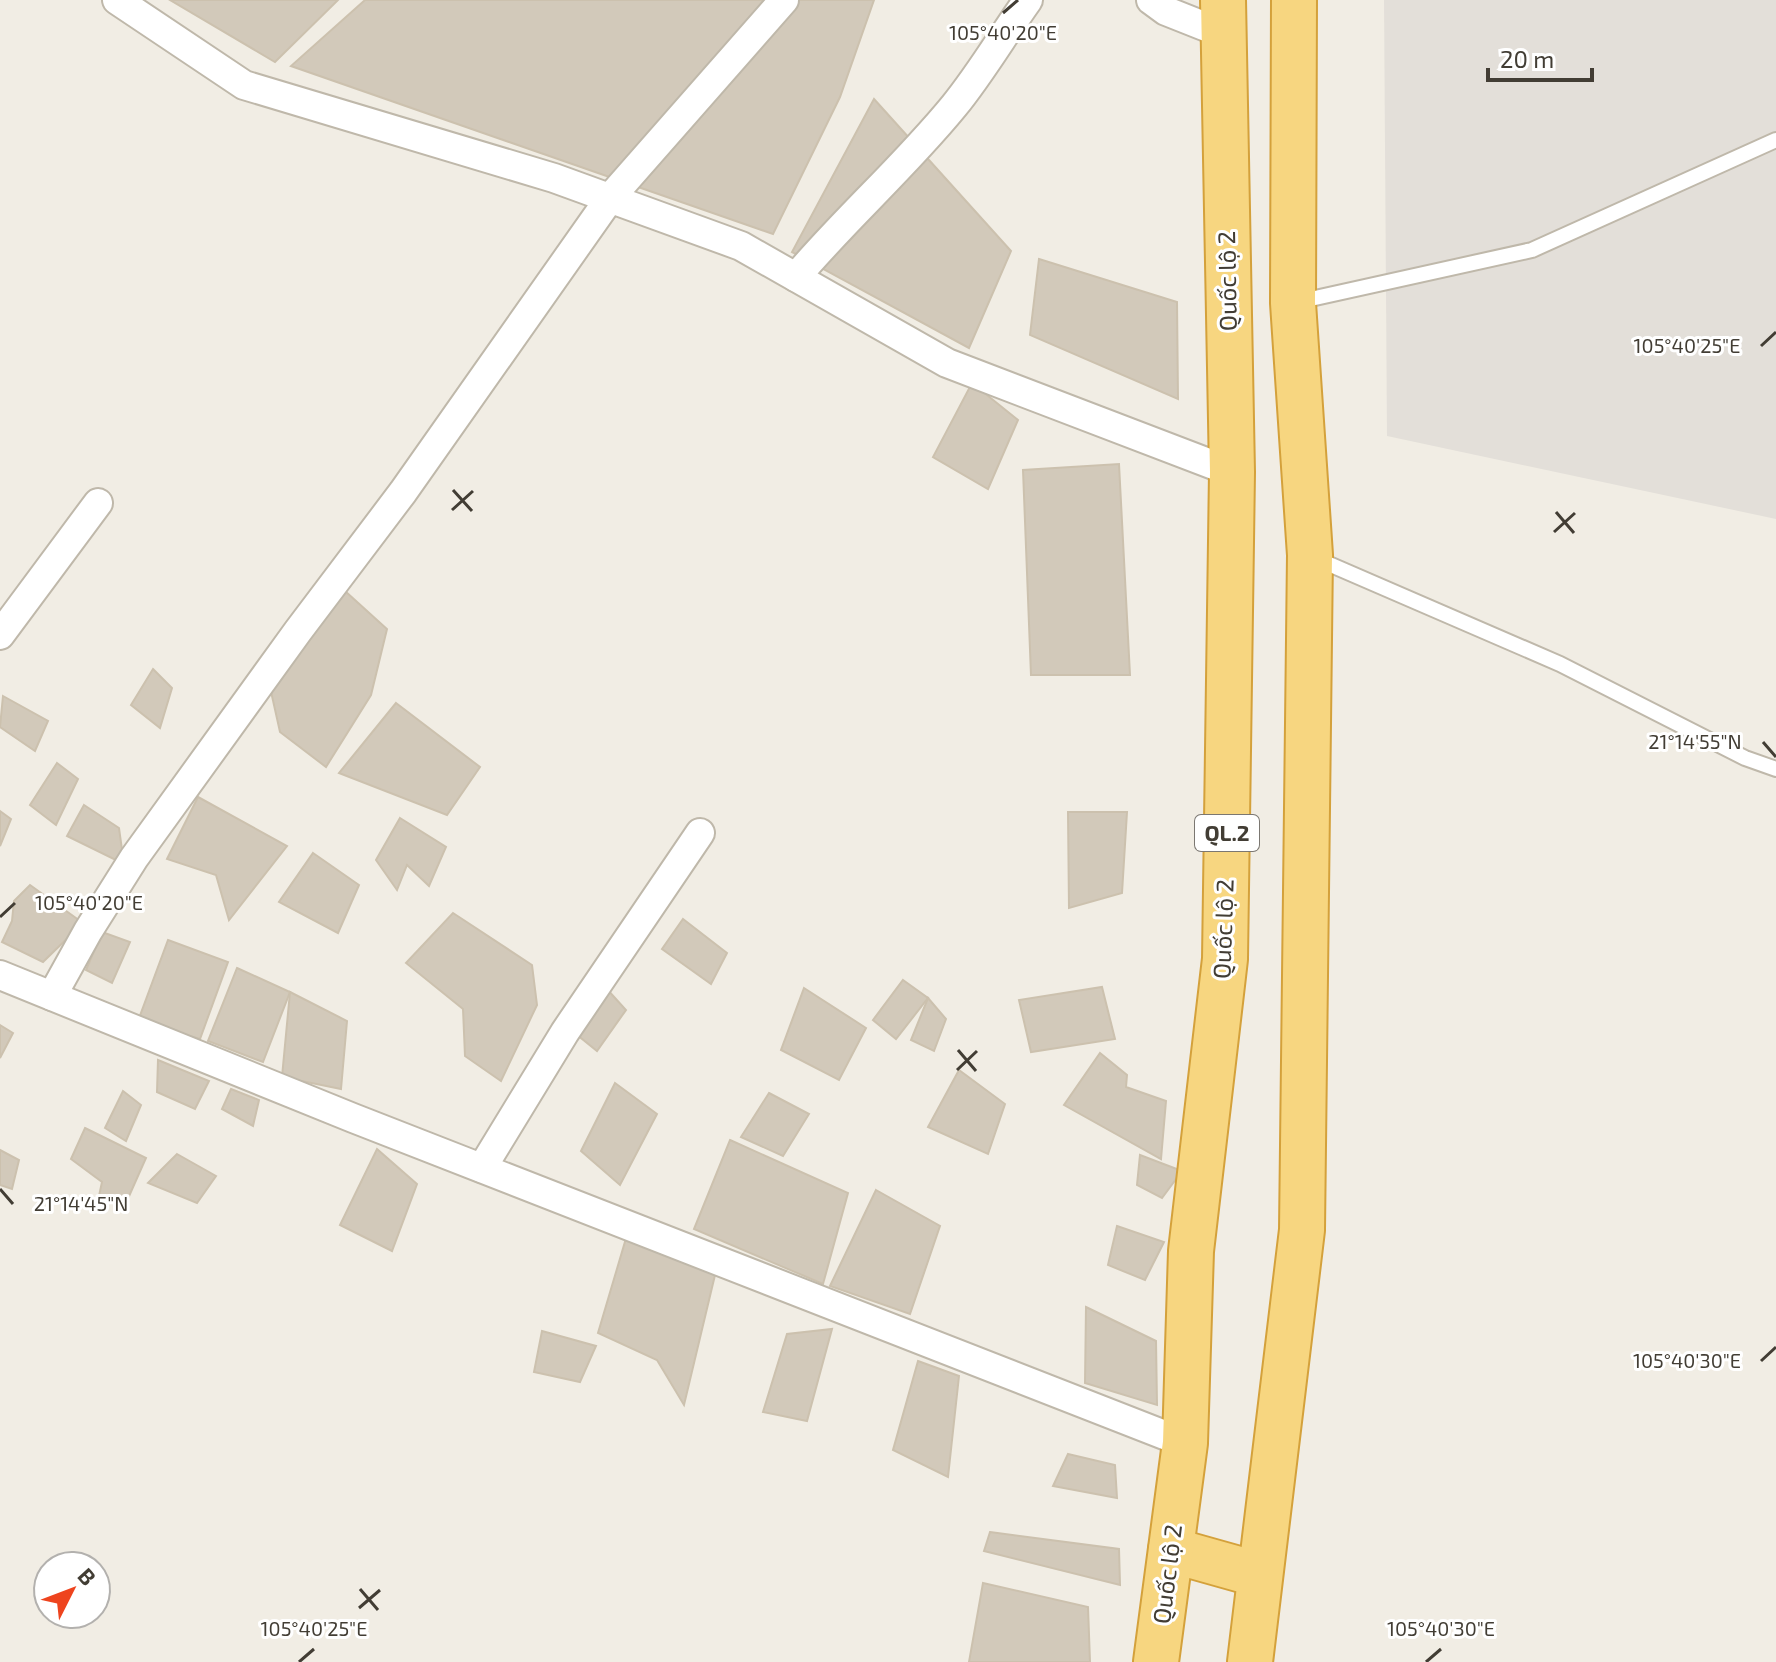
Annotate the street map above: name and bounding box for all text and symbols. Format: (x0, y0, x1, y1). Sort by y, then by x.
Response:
text: 105°40'20"E (949, 20, 1057, 44)
scale bar (1488, 32, 1592, 82)
text: 20 m (1500, 44, 1554, 73)
street label: Quốc lộ 2 (1211, 231, 1242, 331)
text: 105°40'25"E (1634, 333, 1740, 357)
text: 21°14'55"N (1648, 729, 1742, 753)
road number: QL.2 (1195, 815, 1259, 851)
street label: Quốc lộ 2 (1206, 878, 1239, 979)
text: 105°40'20"E (35, 890, 143, 914)
text: 21°14'45"N (34, 1191, 128, 1215)
text: 105°40'30"E (1633, 1348, 1741, 1372)
street label: Quốc lộ 2 (1146, 1522, 1187, 1625)
north arrow (32, 1550, 112, 1630)
text: B (73, 1562, 102, 1590)
text: 105°40'25"E (261, 1616, 367, 1640)
text: 105°40'30"E (1387, 1616, 1495, 1640)

